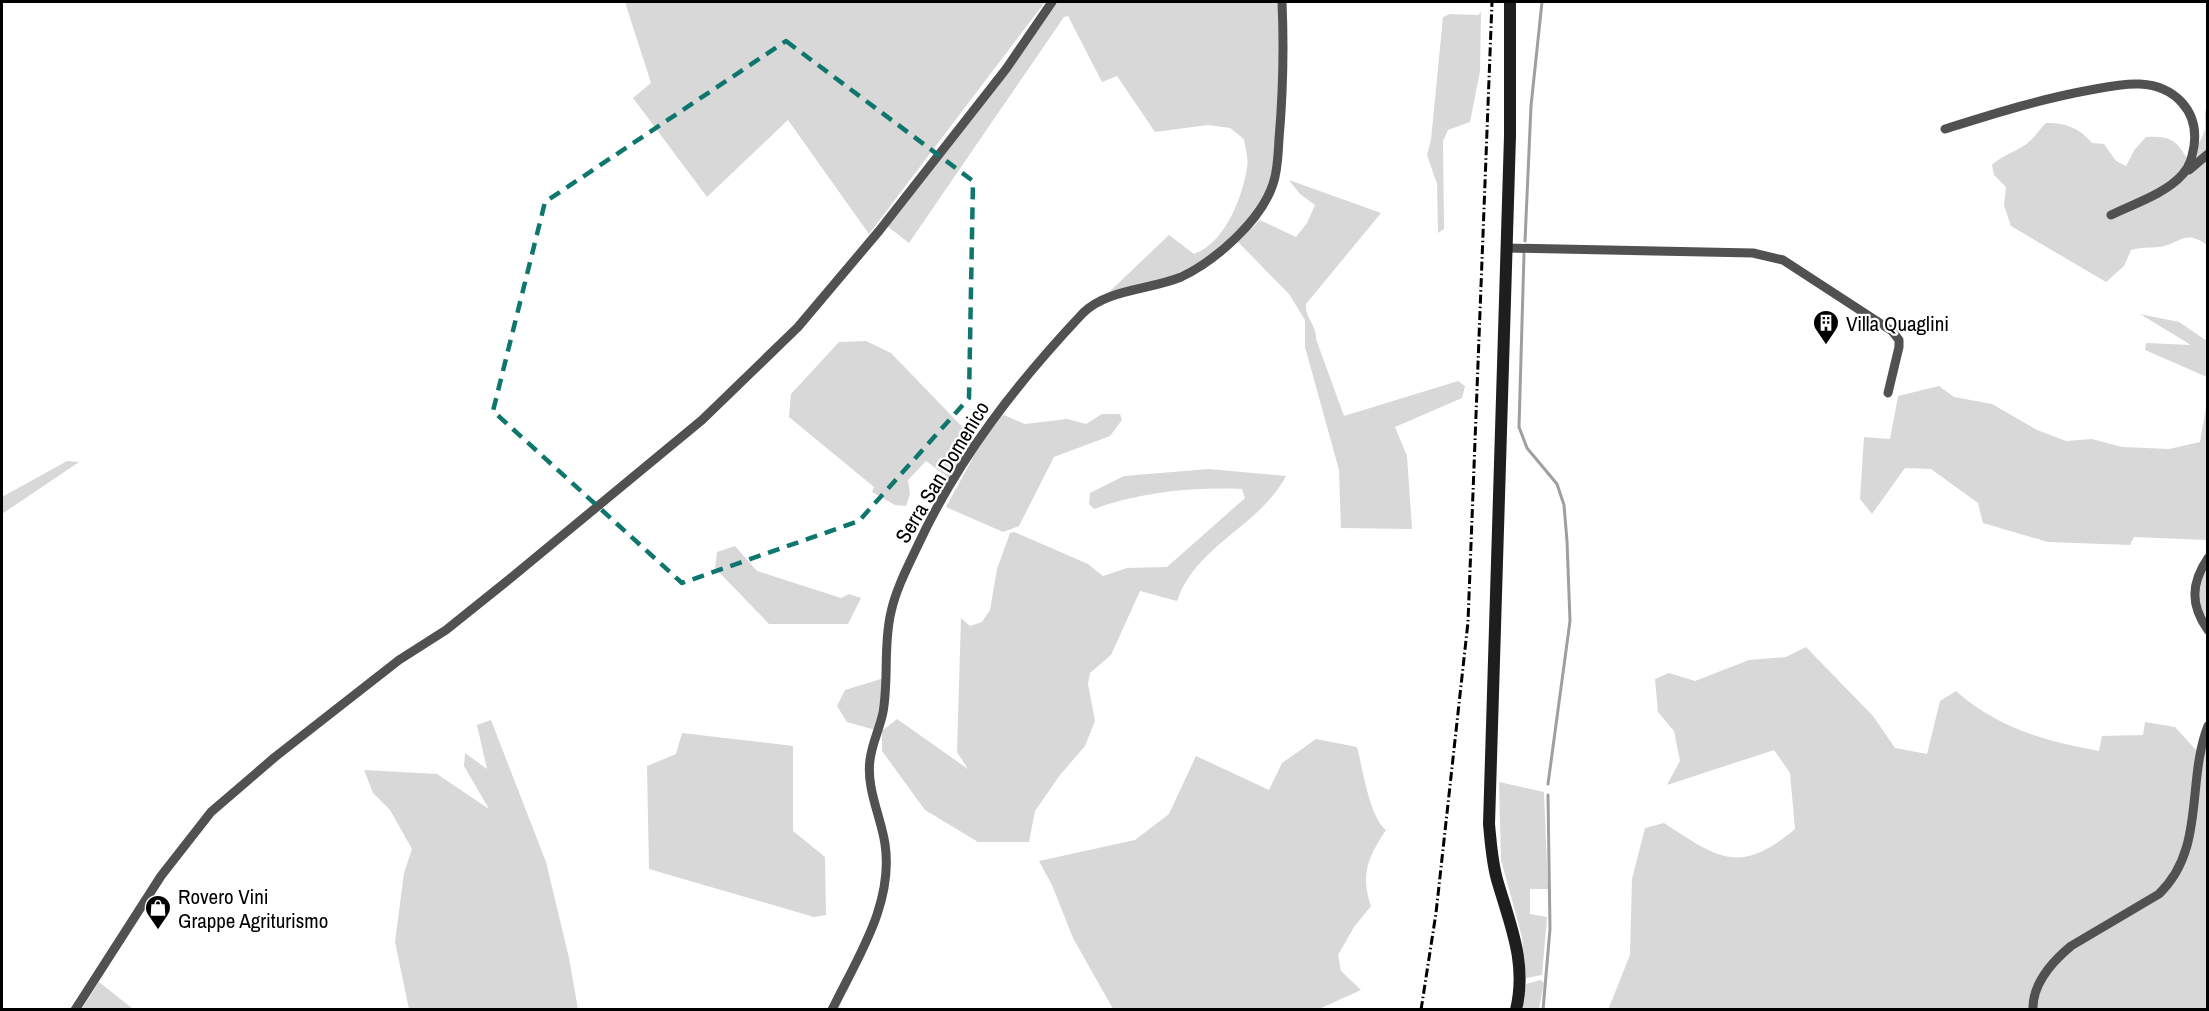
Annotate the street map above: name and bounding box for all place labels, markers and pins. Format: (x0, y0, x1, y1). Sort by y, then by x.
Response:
building icon: Villa Quaglini (1811, 308, 1841, 346)
place label: Villa Quaglini (1846, 309, 1949, 338)
place label: Rovero Vini Grappe Agriturismo (178, 882, 328, 935)
shop icon: Rovero Vini Grappe Agriturismo (143, 893, 173, 931)

